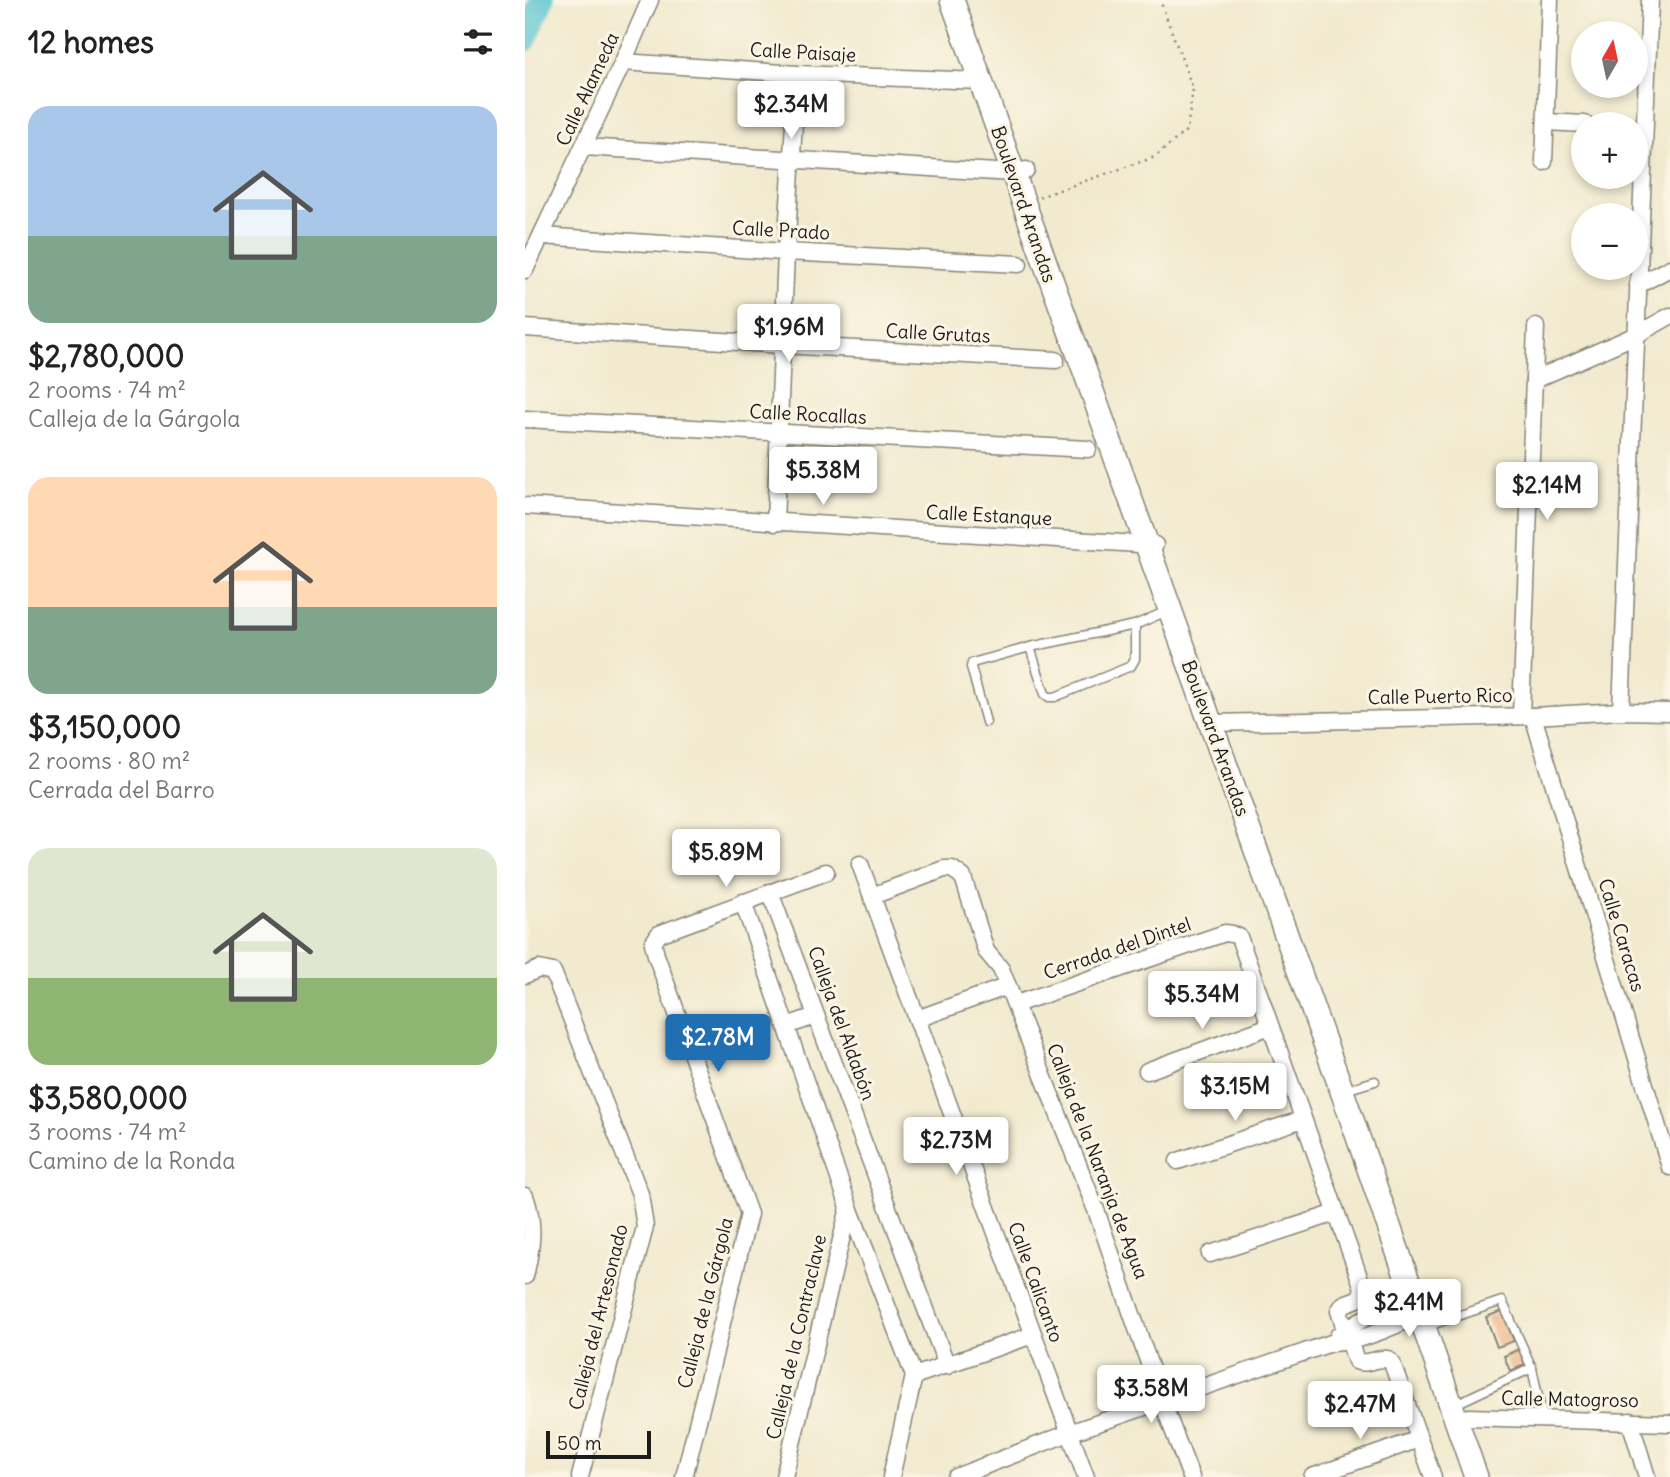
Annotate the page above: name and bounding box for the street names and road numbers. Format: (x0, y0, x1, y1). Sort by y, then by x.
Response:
street label: Calle Alameda (550, 28, 624, 150)
street label: Calle Paisaje (749, 37, 857, 67)
street label: Boulevard Arandas (986, 122, 1062, 286)
street label: Calle Prado (731, 215, 831, 245)
street label: Calle Grutas (885, 318, 991, 348)
street label: Calle Rocallas (749, 399, 867, 429)
street label: Calle Estanque (925, 500, 1053, 530)
street label: Boulevard Arandas (1177, 657, 1255, 819)
street label: Calle Puerto Rico (1367, 683, 1513, 709)
street label: Calle Caracas (1593, 876, 1651, 994)
street label: Cerrada del Dintel (1040, 912, 1194, 984)
street label: Calleja del Aldabón (803, 943, 881, 1103)
street label: Calleja de la Naranja de Agua (1042, 1040, 1154, 1282)
street label: Calleja de la Gárgola (672, 1215, 738, 1391)
street label: Calle Calicanto (1003, 1218, 1069, 1346)
street label: Calleja del Artesonado (563, 1221, 633, 1413)
street label: Calleja de la Contraclave (761, 1232, 831, 1442)
street label: Calle Matogroso (1501, 1386, 1639, 1412)

